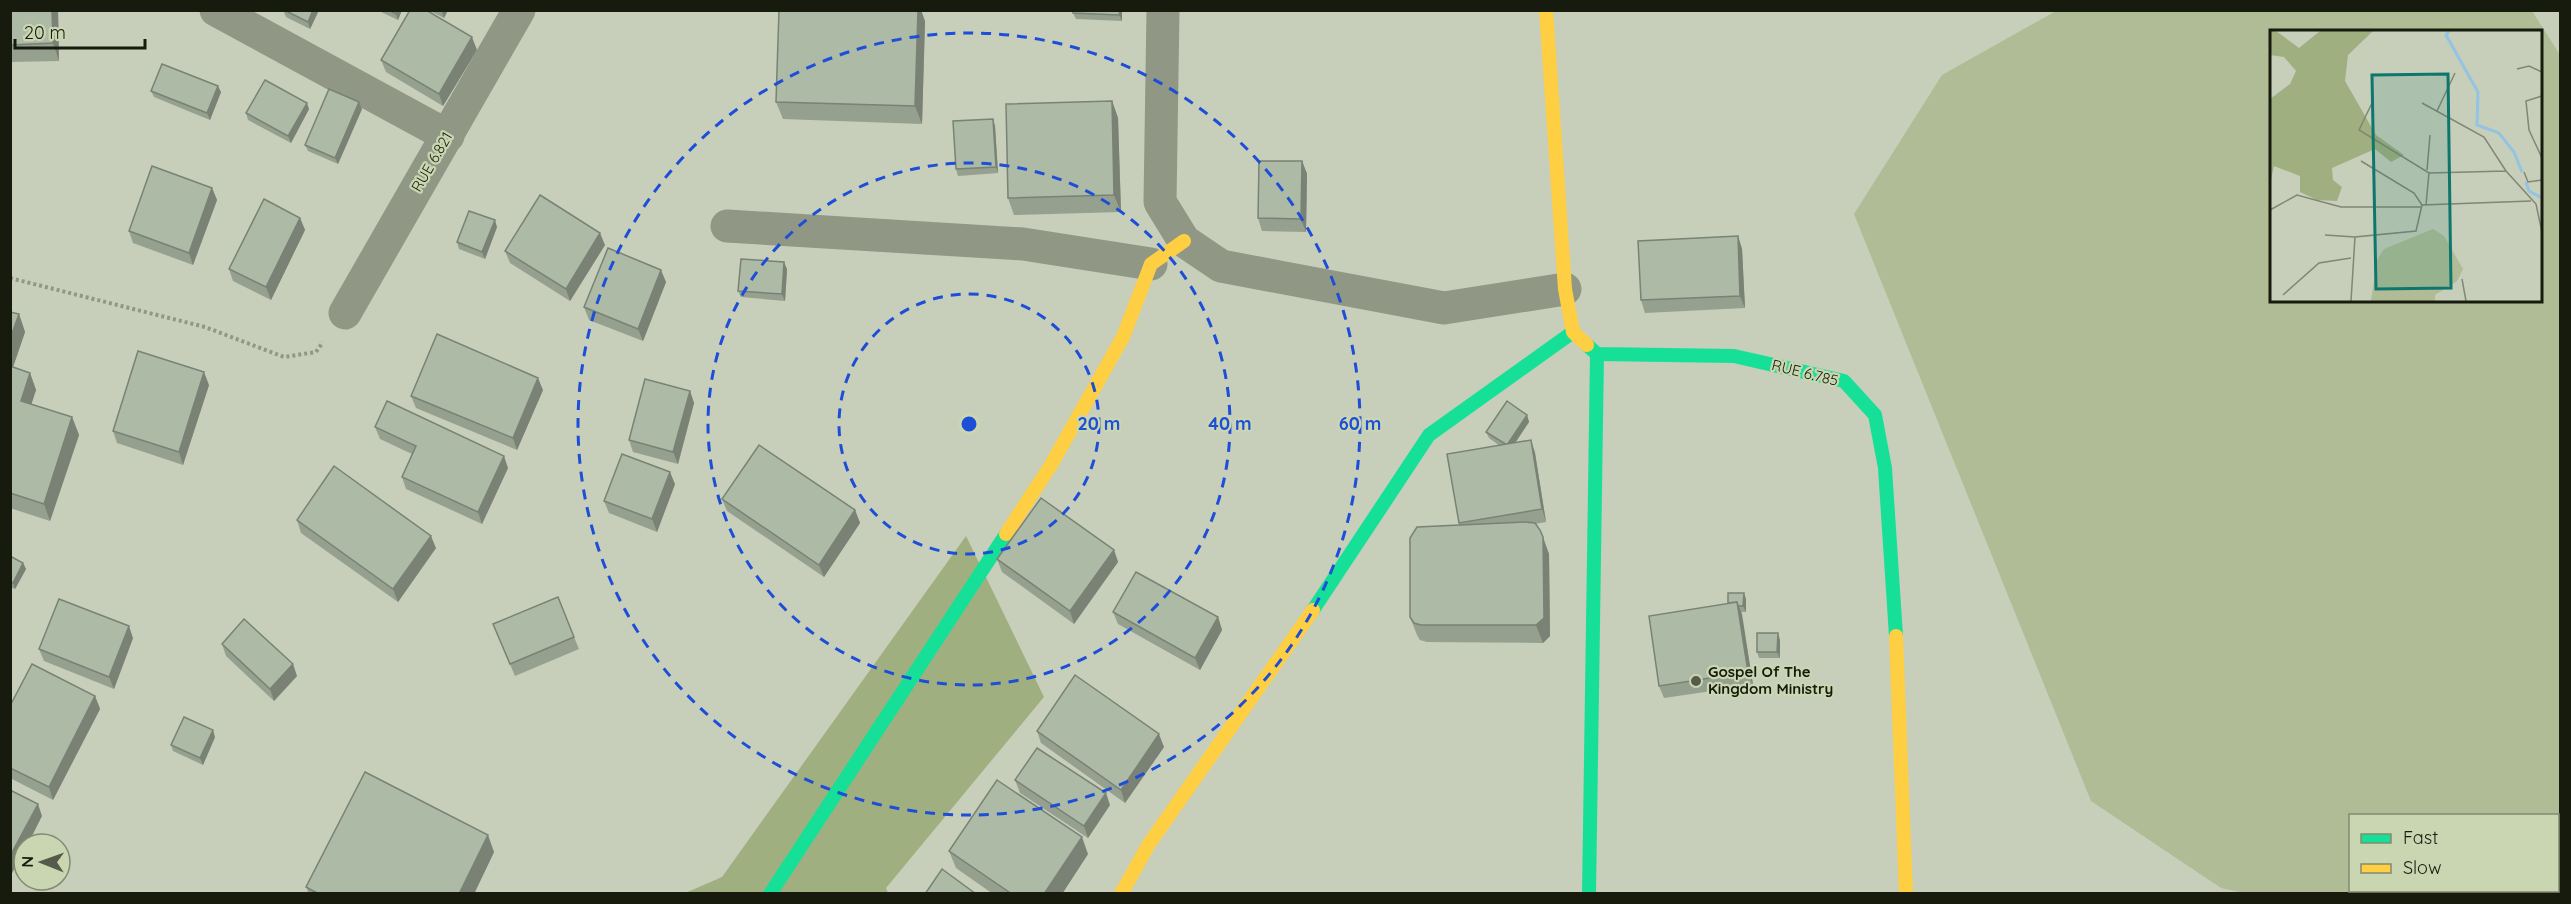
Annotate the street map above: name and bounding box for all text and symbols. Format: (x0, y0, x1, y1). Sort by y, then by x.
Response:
scale bar (15, 12, 146, 50)
text: 20 m (24, 21, 66, 44)
inset map (2270, 30, 2541, 302)
street label: RUE 6.821 (407, 128, 456, 195)
street label: RUE 6.785 (1770, 355, 1840, 390)
text: 20 m (1078, 412, 1120, 435)
text: 40 m (1208, 412, 1252, 435)
text: 60 m (1339, 412, 1381, 435)
centre of rings (959, 414, 979, 434)
place label: Gospel Of The Kingdom Ministry (1708, 662, 1833, 698)
marker: Gospel Of The Kingdom Ministry (1689, 674, 1703, 688)
legend (2349, 814, 2559, 892)
text: Fast (2403, 826, 2438, 849)
north arrow (12, 832, 72, 892)
text: N (17, 856, 37, 868)
text: Slow (2403, 856, 2441, 879)

